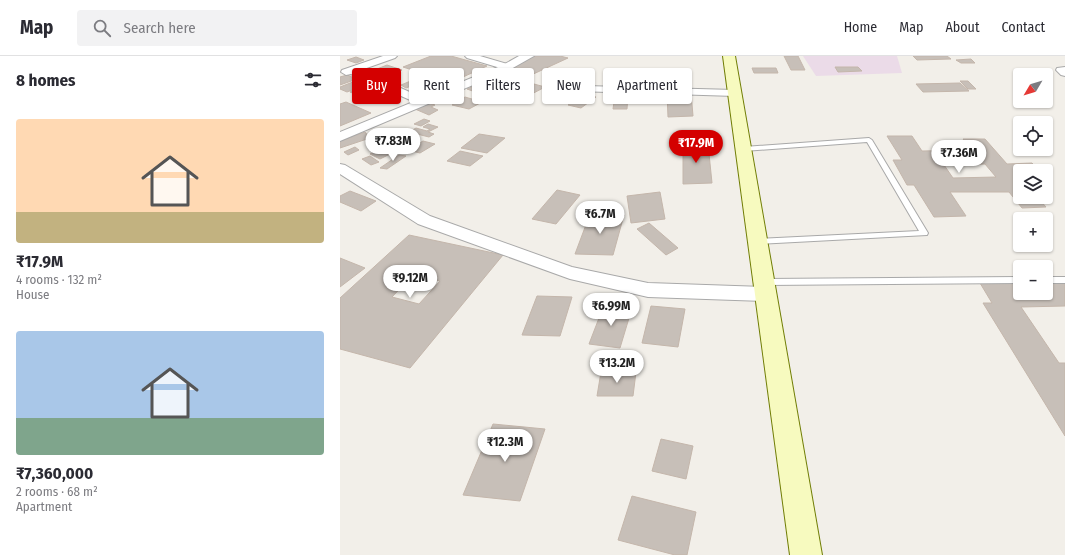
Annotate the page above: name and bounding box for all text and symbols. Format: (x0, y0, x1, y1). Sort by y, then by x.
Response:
search box (77, 10, 357, 46)
text: Map (20, 16, 53, 39)
icon: search (91, 17, 113, 39)
text: Search here (123, 19, 196, 37)
text: Home (844, 19, 877, 36)
text: Map (899, 19, 923, 36)
text: About (945, 19, 980, 36)
text: Contact (1002, 19, 1045, 36)
chip: Buy (352, 68, 401, 104)
chip: Rent (409, 68, 464, 104)
chip: Filters (472, 68, 534, 104)
chip: New (542, 68, 595, 104)
chip: Apartment (603, 68, 692, 104)
north arrow (1013, 68, 1053, 108)
map controls (1013, 68, 1053, 300)
icon: filters (302, 69, 324, 91)
text: 8 homes (16, 70, 76, 91)
button: locate (1013, 116, 1053, 156)
pin: ₹7.83M (360, 128, 426, 162)
pin: ₹17.9M (663, 130, 729, 164)
text: ₹7.83M (374, 133, 412, 148)
text: ₹17.9M (678, 135, 714, 150)
pin: ₹7.36M (926, 140, 992, 174)
icon: home (134, 145, 206, 217)
text: ₹7.36M (940, 145, 978, 160)
button: layers (1013, 164, 1053, 204)
pin: ₹6.7M (572, 201, 628, 235)
text: ₹6.7M (584, 206, 616, 221)
button: + (1013, 212, 1053, 252)
text: ₹17.9M (16, 251, 63, 272)
button: − (1013, 260, 1053, 300)
pin: ₹9.12M (377, 265, 443, 299)
text: ₹9.12M (392, 270, 428, 285)
text: 4 rooms · 132 m² (16, 272, 102, 287)
text: House (16, 287, 50, 302)
pin: ₹6.99M (578, 293, 644, 327)
text: ₹6.99M (592, 298, 630, 313)
pin: ₹13.2M (584, 350, 650, 384)
text: ₹13.2M (599, 355, 635, 370)
icon: home (134, 357, 206, 429)
pin: ₹12.3M (472, 429, 538, 463)
text: ₹12.3M (487, 434, 523, 449)
text: ₹7,360,000 (16, 463, 93, 484)
text: 2 rooms · 68 m² (16, 484, 98, 499)
text: Apartment (16, 499, 72, 514)

